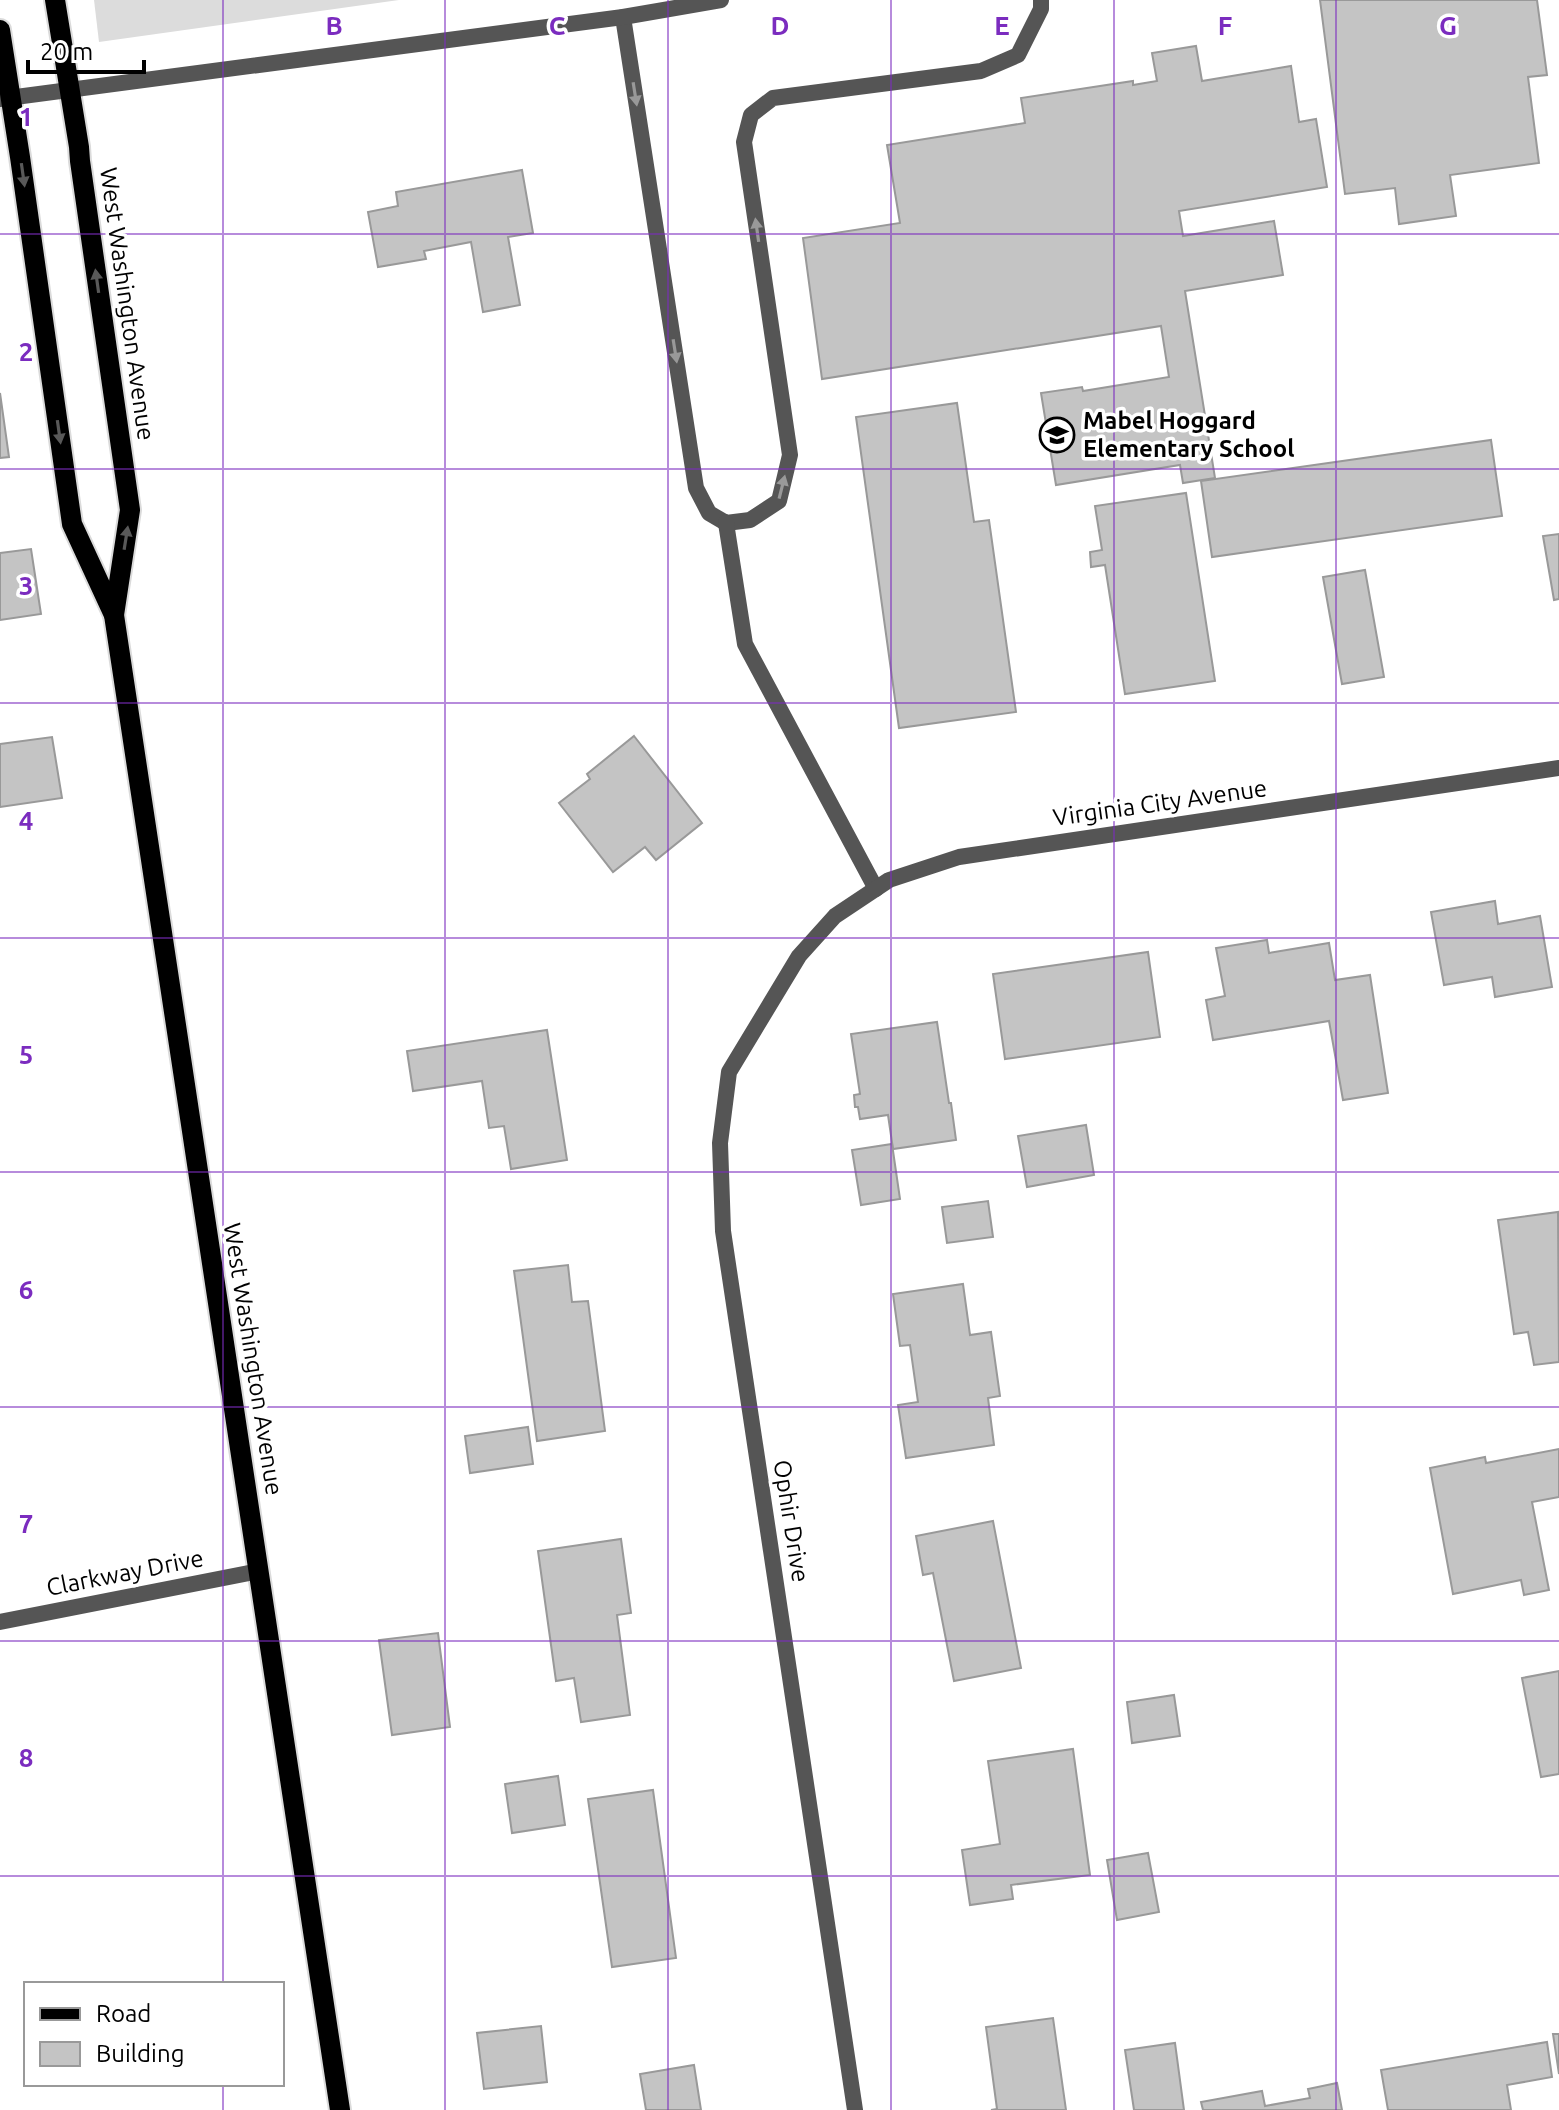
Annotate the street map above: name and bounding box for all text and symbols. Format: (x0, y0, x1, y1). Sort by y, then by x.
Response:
text: B (325, 11, 343, 40)
text: C (549, 11, 566, 40)
text: D (771, 11, 789, 40)
text: E (994, 11, 1010, 40)
text: F (1218, 11, 1232, 40)
text: G (1439, 11, 1457, 40)
scale bar (28, 24, 144, 74)
text: 20 m (40, 38, 93, 65)
one-way arrow (629, 81, 642, 106)
text: 1 (19, 102, 33, 131)
one-way arrow (17, 163, 30, 188)
street label: West Washington Avenue (95, 166, 160, 442)
one-way arrow (750, 217, 763, 242)
one-way arrow (90, 268, 103, 293)
text: 2 (19, 337, 33, 366)
one-way arrow (669, 338, 682, 363)
place label: Mabel Hoggard Elementary School (1083, 407, 1295, 462)
school or university icon: Mabel Hoggard Elementary School (1038, 416, 1076, 454)
one-way arrow (53, 420, 66, 445)
one-way arrow (776, 474, 789, 499)
one-way arrow (120, 525, 133, 550)
text: 3 (19, 571, 33, 600)
street label: Virginia City Avenue (1051, 774, 1269, 831)
text: 4 (19, 806, 33, 835)
text: 5 (19, 1040, 33, 1069)
street label: West Washington Avenue (219, 1221, 288, 1497)
text: 6 (19, 1275, 33, 1304)
street label: Ophir Drive (768, 1458, 814, 1584)
text: 7 (19, 1509, 33, 1538)
street label: Clarkway Drive (44, 1544, 206, 1601)
text: 8 (19, 1743, 33, 1772)
legend (24, 1982, 284, 2086)
text: Road (96, 2000, 151, 2027)
text: Building (96, 2040, 184, 2067)

